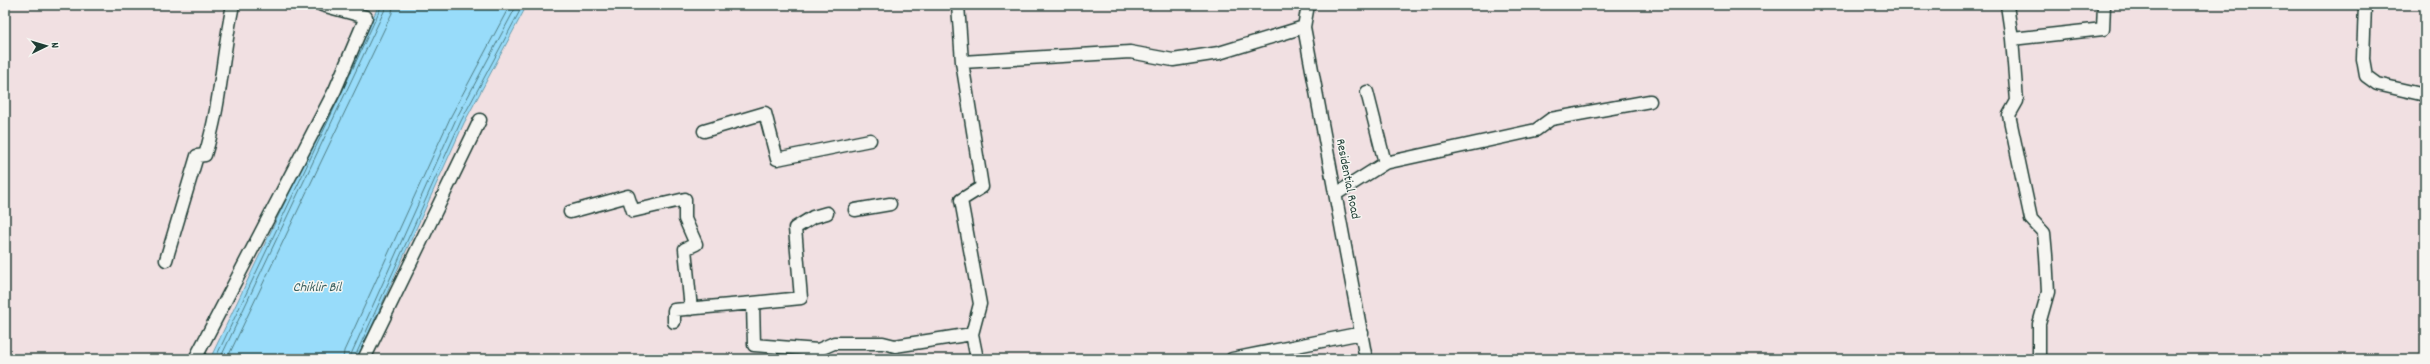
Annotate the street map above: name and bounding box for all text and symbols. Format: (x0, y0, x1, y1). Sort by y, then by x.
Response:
north arrow (26, 26, 66, 66)
text: N (46, 42, 62, 49)
street label: Residential Road (1330, 137, 1364, 221)
water label: Chiklir Bil (293, 278, 343, 298)

